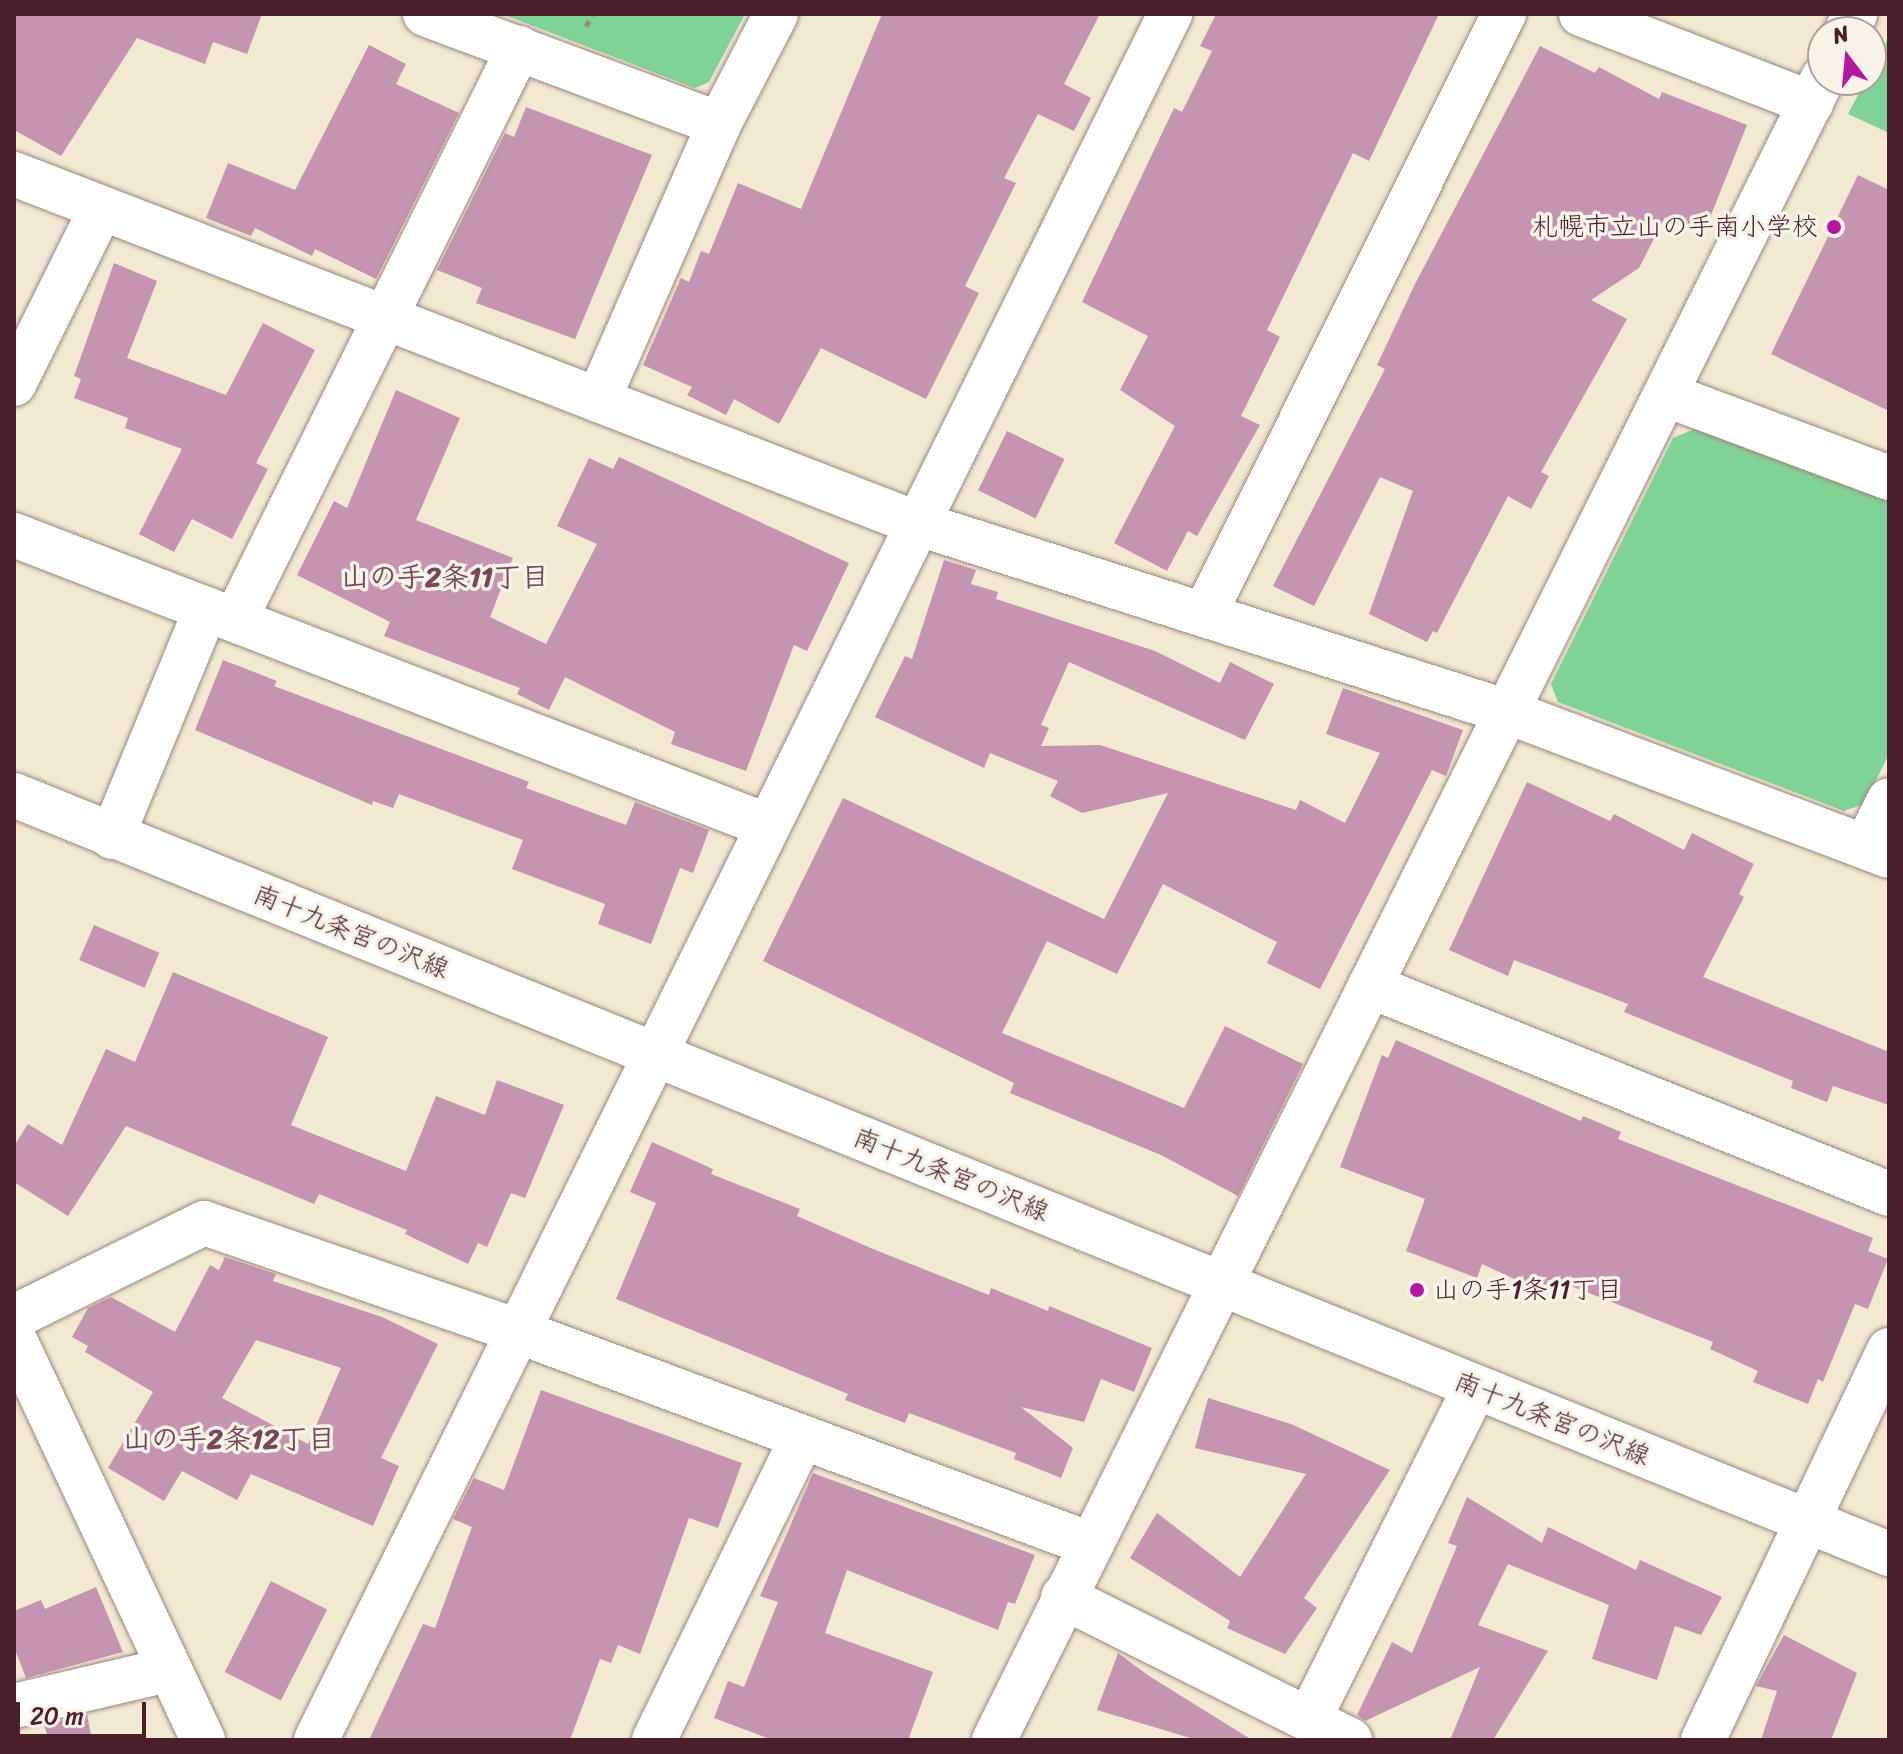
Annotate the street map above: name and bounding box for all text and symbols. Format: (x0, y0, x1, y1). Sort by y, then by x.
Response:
text: N (1828, 14, 1854, 55)
north arrow (1807, 16, 1887, 96)
place label: 札幌市立山の手南小学校 (1532, 211, 1818, 243)
marker: 札幌市立山の手南小学校 (1825, 218, 1843, 236)
district label: 山の手2条11丁目 (341, 560, 549, 594)
street label: 南十九条宮の沢線 (249, 879, 453, 985)
street label: 南十九条宮の沢線 (849, 1122, 1053, 1228)
place label: 山の手1条11丁目 (1433, 1274, 1622, 1306)
marker: 山の手1条11丁目 (1408, 1281, 1426, 1299)
street label: 南十九条宮の沢線 (1450, 1366, 1654, 1472)
district label: 山の手2条12丁目 (123, 1422, 335, 1456)
scale bar (20, 1686, 150, 1736)
text: 20 m (30, 1695, 84, 1737)

